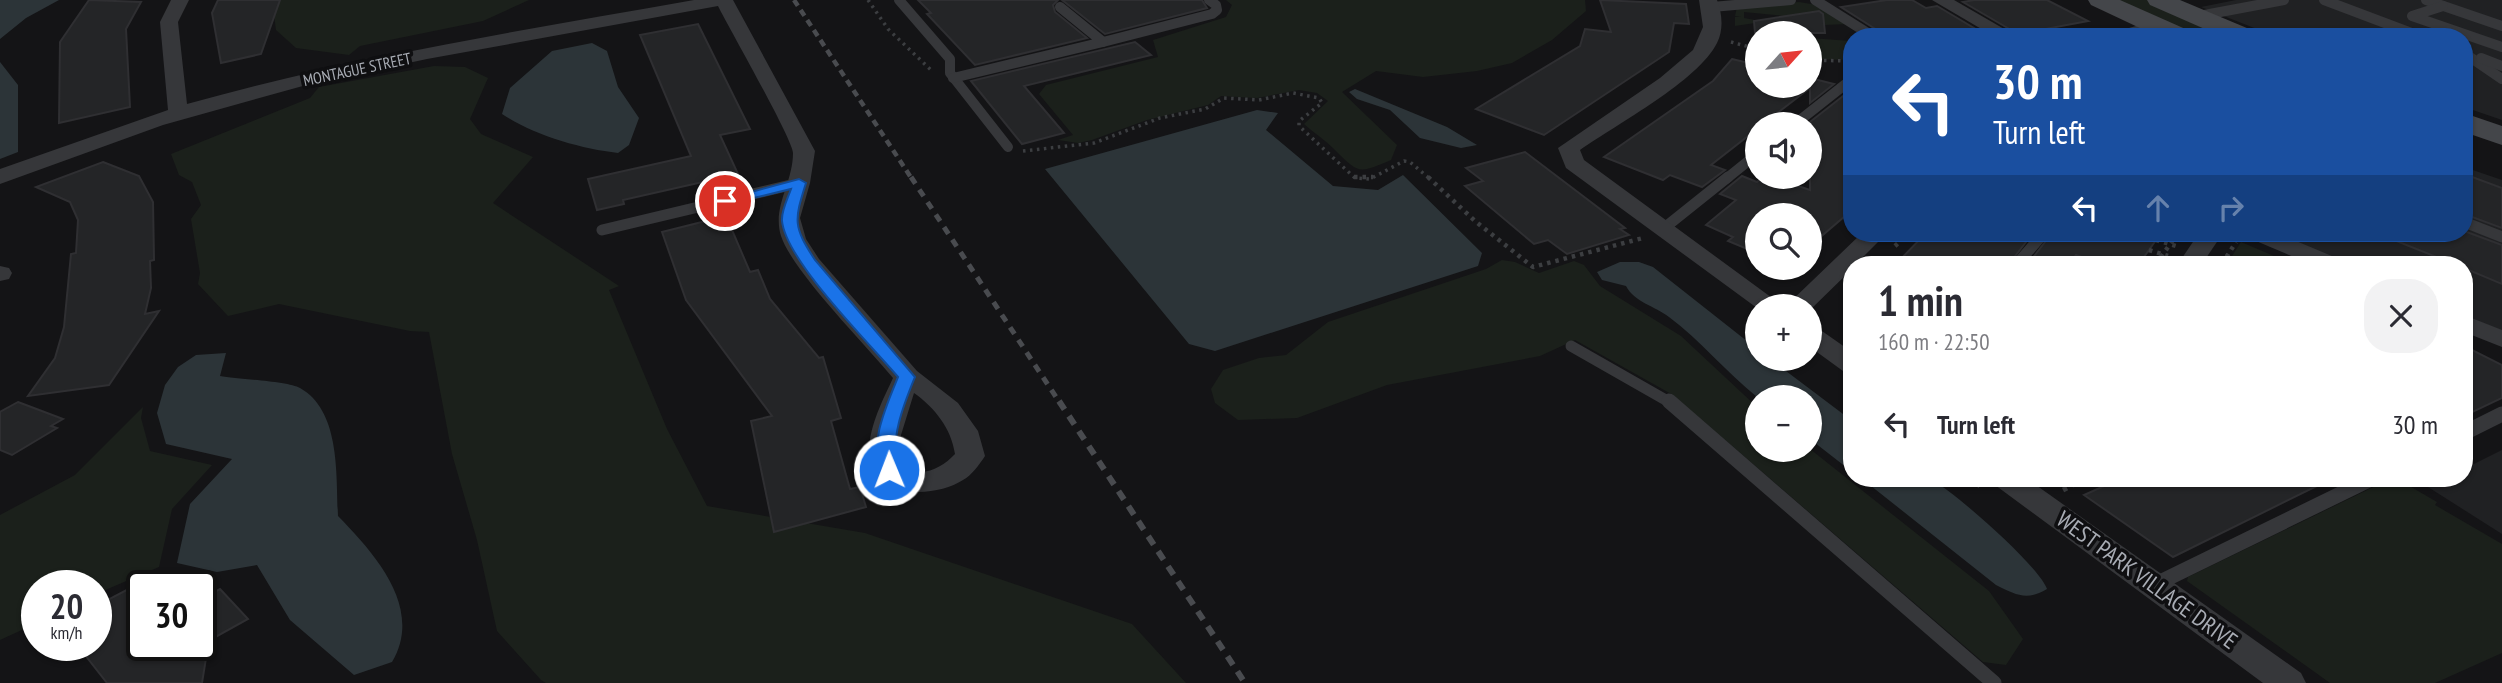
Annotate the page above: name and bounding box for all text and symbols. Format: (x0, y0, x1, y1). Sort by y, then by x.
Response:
north arrow (1745, 21, 1822, 98)
map controls (1745, 21, 1822, 462)
street label: MONTAGUE STREET (301, 48, 413, 90)
text: 30 m (1993, 49, 2082, 113)
icon: left (1878, 56, 1969, 147)
text: Turn left (1993, 111, 2085, 153)
button: sound (1745, 112, 1822, 189)
pin (695, 171, 755, 231)
icon: arrive (706, 182, 744, 220)
icon: left (2066, 189, 2104, 227)
icon: ahead (2139, 189, 2177, 227)
icon: right (2212, 189, 2250, 227)
button: search (1745, 203, 1822, 280)
text: 1 min (1878, 273, 1963, 328)
button: close (2364, 279, 2438, 353)
button: + (1745, 294, 1822, 371)
text: 160 m · 22:50 (1878, 327, 1990, 356)
button: − (1745, 385, 1822, 462)
icon: left (1878, 405, 1916, 443)
text: Turn left (1937, 408, 2015, 441)
text: 30 m (2392, 408, 2438, 441)
position arrow (852, 433, 926, 507)
street label: WEST PARK VILLAGE DRIVE (2051, 504, 2243, 655)
speed limit sign: 30 (126, 570, 217, 661)
text: 20 (50, 583, 83, 629)
text: km/h (51, 621, 82, 644)

